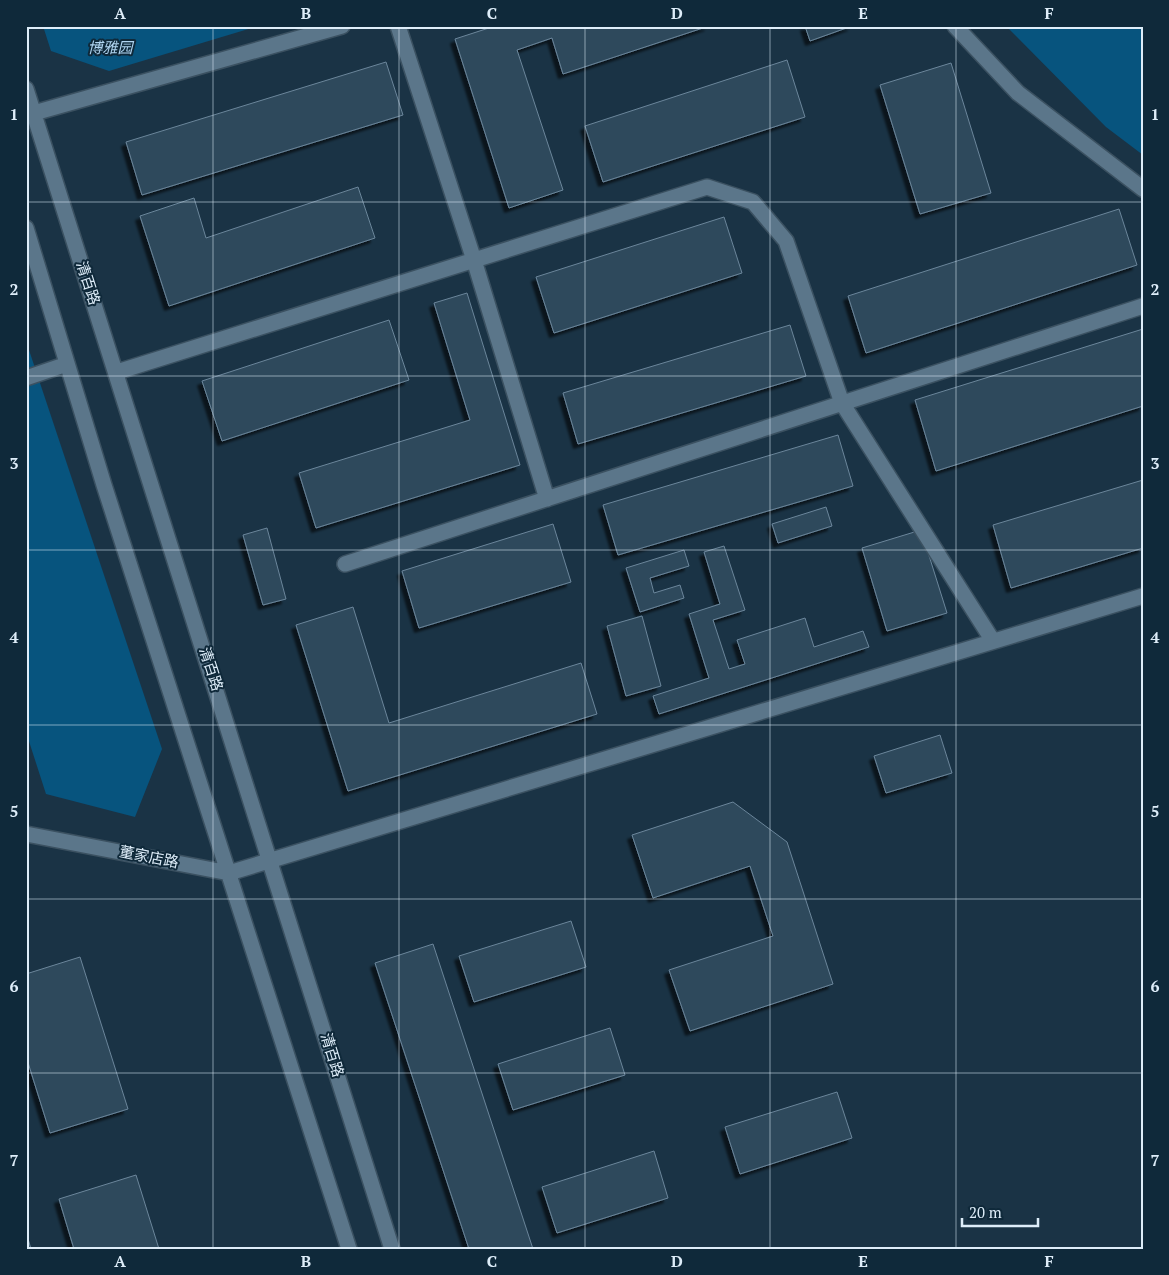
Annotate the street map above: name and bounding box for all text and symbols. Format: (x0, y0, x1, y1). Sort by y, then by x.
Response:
text: A (114, 2, 126, 24)
text: B (301, 2, 311, 24)
text: C (487, 2, 497, 24)
text: D (671, 2, 683, 24)
text: E (858, 2, 868, 24)
text: F (1044, 2, 1054, 24)
park label: 博雅园 (87, 37, 134, 57)
text: 1 (9, 103, 19, 125)
text: 1 (1150, 103, 1160, 125)
street label: 清百路 (72, 258, 105, 307)
text: 2 (9, 278, 19, 300)
text: 2 (1150, 278, 1160, 300)
text: 3 (9, 452, 19, 474)
text: 3 (1150, 452, 1160, 474)
text: 4 (9, 626, 19, 648)
text: 4 (1150, 626, 1160, 648)
street label: 清百路 (195, 644, 228, 693)
text: 5 (9, 800, 19, 822)
text: 5 (1150, 800, 1160, 822)
street label: 董家店路 (118, 840, 181, 872)
text: 6 (9, 975, 19, 997)
text: 6 (1150, 975, 1160, 997)
street label: 清百路 (317, 1030, 349, 1079)
text: 7 (9, 1149, 19, 1171)
text: 7 (1150, 1149, 1160, 1171)
scale bar (962, 1195, 1038, 1227)
text: 20 m (969, 1202, 1002, 1222)
text: A (114, 1250, 126, 1272)
text: B (301, 1250, 311, 1272)
text: C (487, 1250, 497, 1272)
text: D (671, 1250, 683, 1272)
text: E (858, 1250, 868, 1272)
text: F (1044, 1250, 1054, 1272)

